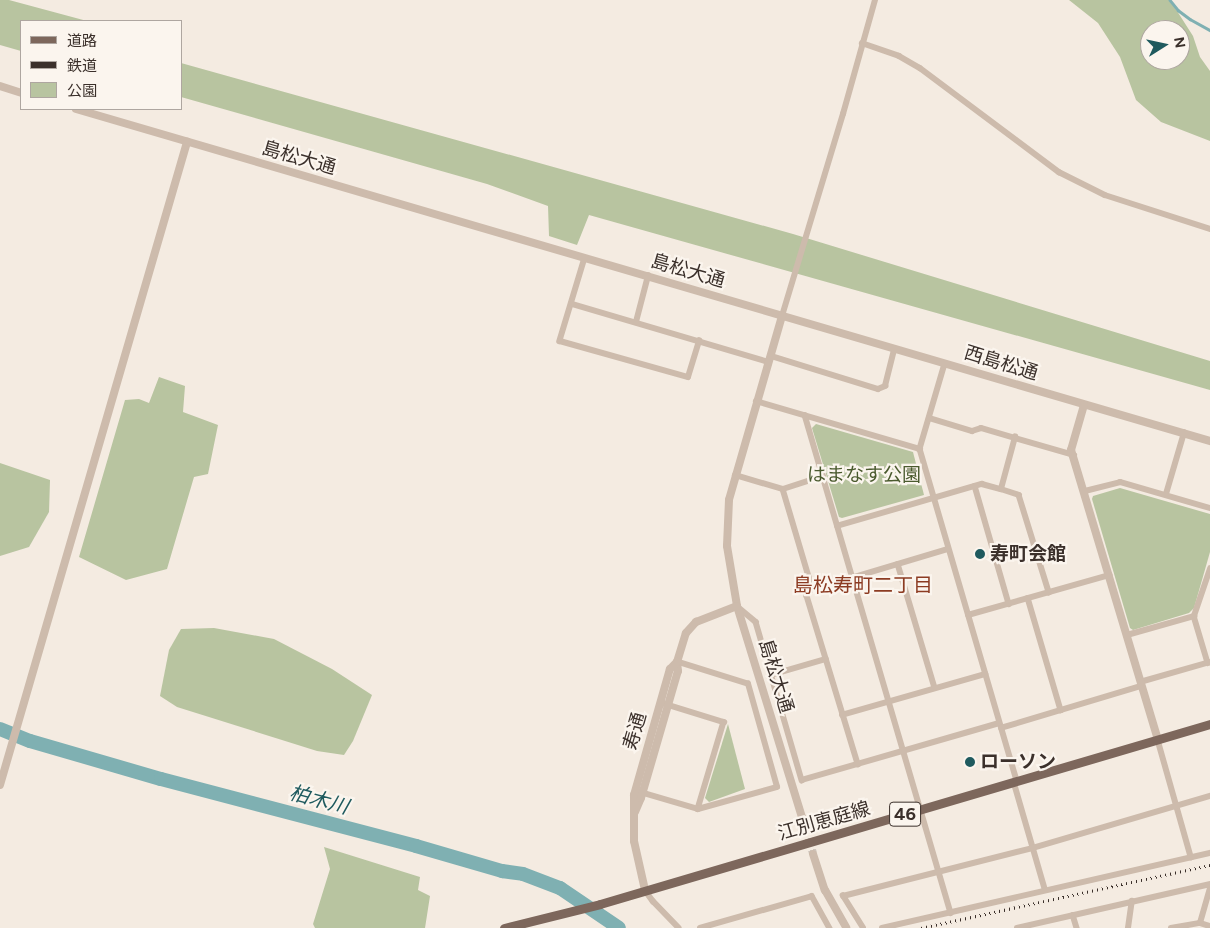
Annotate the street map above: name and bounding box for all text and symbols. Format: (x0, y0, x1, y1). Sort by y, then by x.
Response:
legend (20, 20, 182, 110)
north arrow (1140, 20, 1190, 70)
text: 道路 (67, 32, 97, 50)
text: N (1170, 36, 1189, 49)
text: 鉄道 (67, 57, 97, 75)
text: 公園 (67, 82, 97, 100)
street label: 島松大通 (259, 137, 339, 179)
street label: 島松大通 (648, 250, 728, 292)
street label: 西島松通 (961, 341, 1041, 385)
park label: はまなす公園 (807, 464, 921, 486)
place label: 寿町会館 (990, 543, 1066, 565)
marker: 寿町会館 (974, 548, 986, 560)
district label: 島松寿町二丁目 (793, 573, 933, 597)
street label: 島松大通 (754, 636, 798, 716)
street label: 寿通 (619, 710, 651, 752)
place label: ローソン (980, 751, 1056, 773)
marker: ローソン (964, 756, 976, 768)
water label: 柏木川 (287, 781, 351, 819)
street label: 江別恵庭線 (775, 797, 873, 845)
road number: 46 (889, 799, 921, 830)

